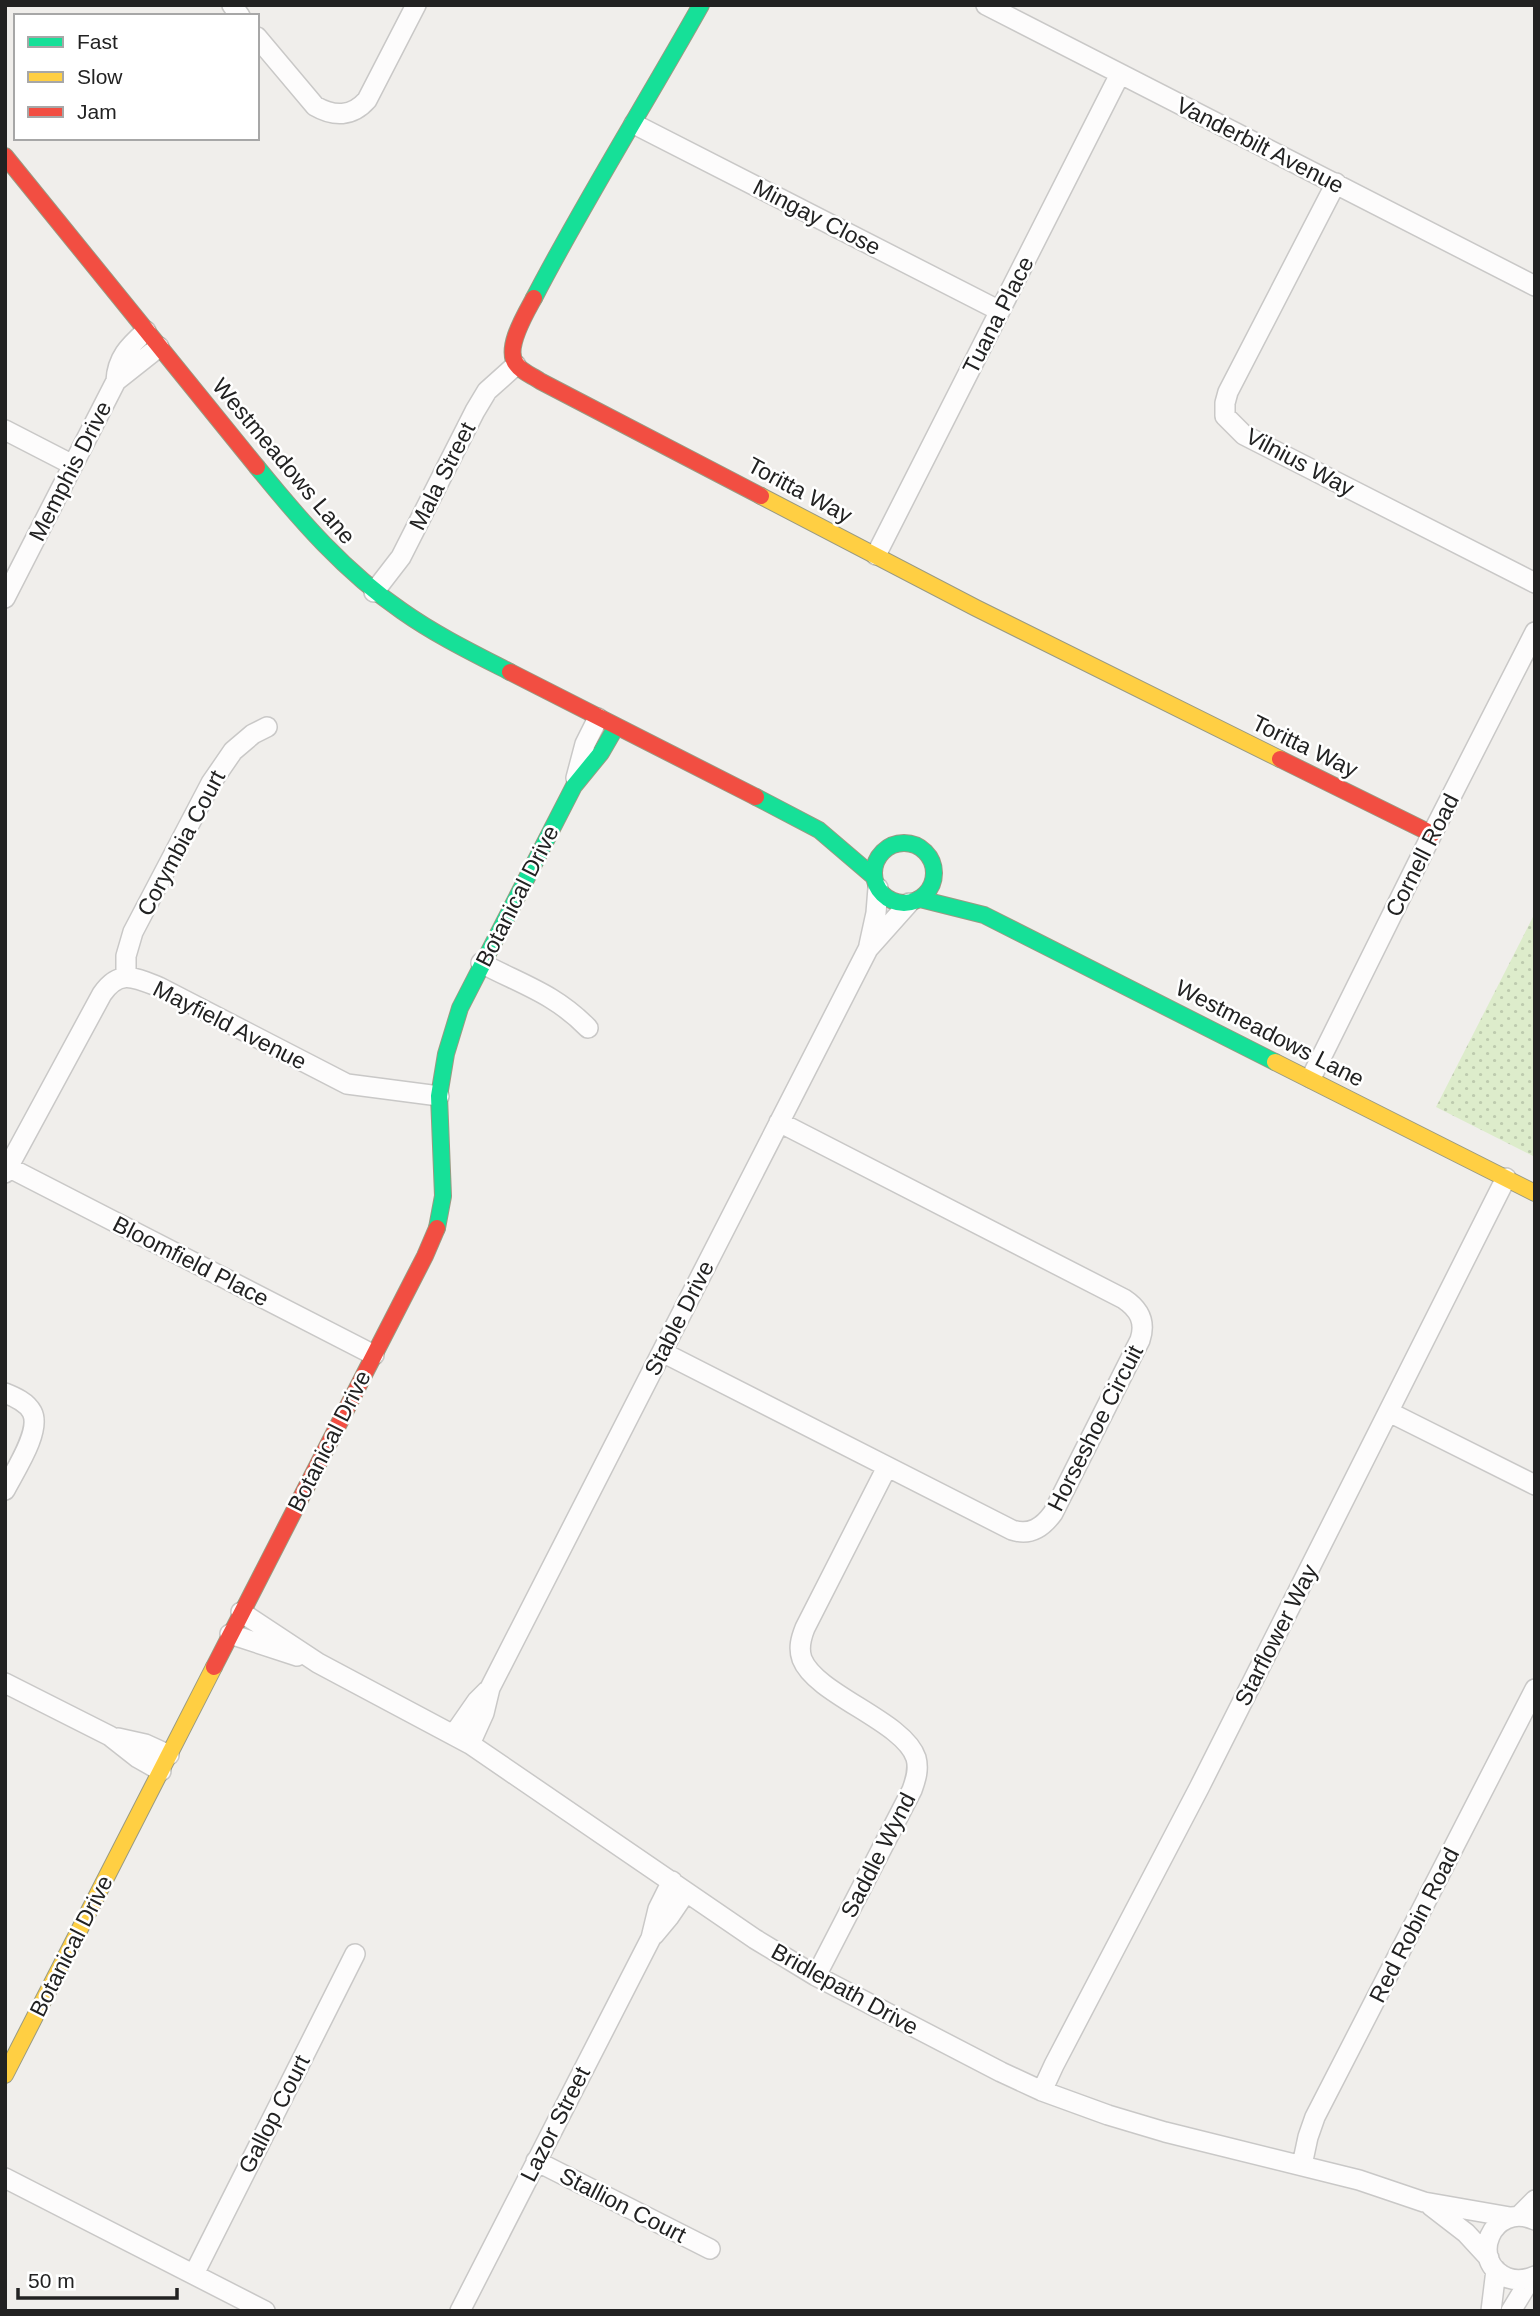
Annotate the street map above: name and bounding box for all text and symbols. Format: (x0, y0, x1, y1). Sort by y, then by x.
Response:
legend (14, 14, 259, 140)
text: Fast (77, 30, 118, 53)
text: Slow (77, 65, 123, 88)
street label: Vanderbilt Avenue (1172, 92, 1348, 198)
text: Jam (77, 100, 117, 123)
street label: Mingay Close (749, 174, 885, 260)
street label: Tuana Place (957, 252, 1039, 378)
street label: Westmeadows Lane (207, 373, 361, 549)
street label: Memphis Drive (24, 397, 116, 545)
street label: Mala Street (404, 417, 481, 534)
street label: Vilnius Way (1241, 423, 1359, 502)
street label: Toritta Way (743, 452, 857, 529)
street label: Toritta Way (1248, 709, 1362, 783)
street label: Corymbia Court (132, 765, 231, 920)
street label: Cornell Road (1380, 789, 1464, 921)
street label: Botanical Drive (470, 821, 564, 971)
street label: Westmeadows Lane (1171, 974, 1369, 1092)
street label: Mayfield Avenue (149, 975, 311, 1075)
street label: Bloomfield Place (109, 1211, 273, 1311)
street label: Stable Drive (639, 1256, 719, 1380)
street label: Horseshoe Circuit (1042, 1340, 1148, 1515)
street label: Botanical Drive (282, 1366, 376, 1516)
street label: Starflower Way (1229, 1560, 1323, 1710)
street label: Saddle Wynd (835, 1788, 921, 1922)
street label: Red Robin Road (1364, 1843, 1464, 2007)
street label: Botanical Drive (24, 1871, 118, 2021)
street label: Bridlepath Drive (767, 1938, 923, 2040)
street label: Gallop Court (233, 2050, 315, 2177)
street label: Lazor Street (515, 2062, 595, 2186)
street label: Stallion Court (556, 2162, 691, 2248)
scale bar (18, 2256, 177, 2300)
text: 50 m (28, 2269, 75, 2292)

